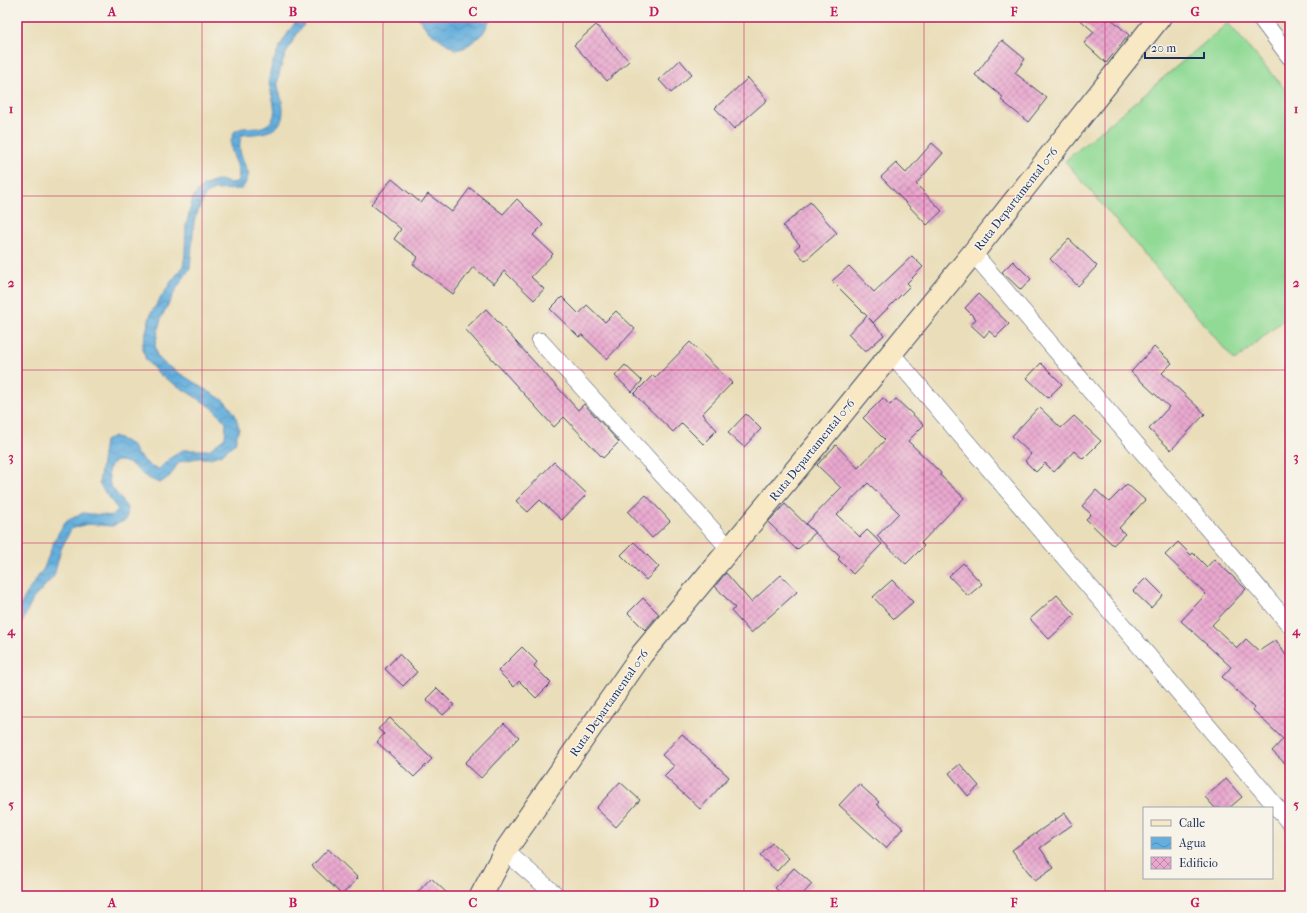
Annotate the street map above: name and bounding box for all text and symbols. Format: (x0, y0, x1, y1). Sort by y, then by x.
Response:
text: A (107, 4, 117, 19)
text: B (289, 4, 298, 19)
text: C (469, 4, 478, 19)
text: D (649, 4, 659, 19)
text: E (830, 4, 838, 19)
text: F (1010, 4, 1018, 19)
text: G (1190, 4, 1200, 19)
scale bar (1145, 34, 1204, 60)
text: 20 m (1151, 41, 1176, 55)
text: 1 (9, 101, 14, 116)
text: 1 (1294, 101, 1299, 116)
street label: Ruta Departamental 076 (971, 144, 1061, 253)
text: 2 (8, 275, 15, 290)
text: 2 (1293, 275, 1300, 290)
street label: Ruta Departamental 076 (767, 396, 858, 504)
text: 3 (8, 449, 14, 465)
text: 3 (1293, 449, 1299, 465)
text: 4 (6, 623, 16, 639)
text: 4 (1291, 623, 1301, 639)
street label: Ruta Departamental 076 (567, 646, 651, 759)
text: 5 (8, 797, 14, 812)
text: 5 (1293, 797, 1299, 812)
legend (1143, 807, 1273, 879)
text: Calle (1179, 816, 1205, 830)
text: Agua (1178, 836, 1206, 850)
text: Edificio (1179, 856, 1218, 870)
text: A (107, 895, 117, 910)
text: B (289, 895, 298, 910)
text: C (469, 895, 478, 910)
text: D (649, 895, 659, 910)
text: E (830, 895, 838, 910)
text: F (1010, 895, 1018, 910)
text: G (1190, 895, 1200, 910)

